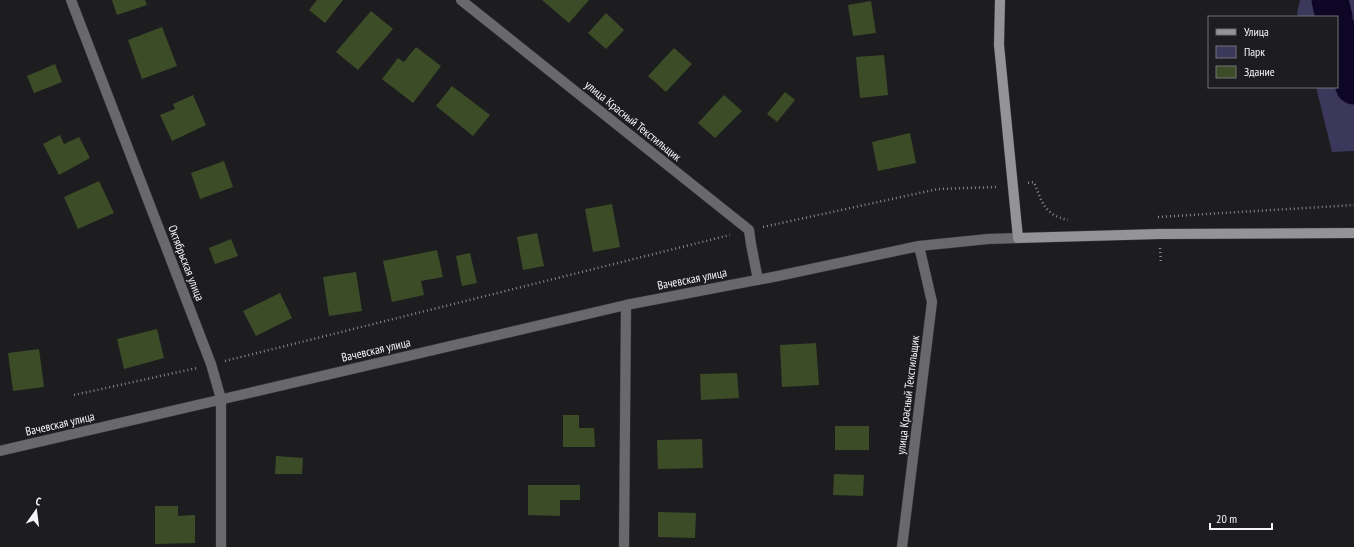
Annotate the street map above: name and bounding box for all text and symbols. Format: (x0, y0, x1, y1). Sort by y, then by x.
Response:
legend (1208, 16, 1338, 88)
text: Улица (1244, 24, 1269, 39)
text: Парк (1244, 44, 1265, 59)
text: Здание (1244, 64, 1275, 79)
street label: улица Красный Текстильщик (582, 77, 685, 164)
street label: Октябрьская улица (165, 223, 208, 303)
street label: Вачевская улица (656, 264, 728, 293)
street label: Вачевская улица (340, 334, 412, 365)
street label: улица Красный Текстильщик (893, 334, 922, 455)
street label: Вачевская улица (24, 408, 96, 439)
north arrow (16, 491, 56, 531)
text: С (34, 494, 43, 509)
scale bar (1210, 505, 1272, 531)
text: 20 m (1216, 511, 1237, 526)

